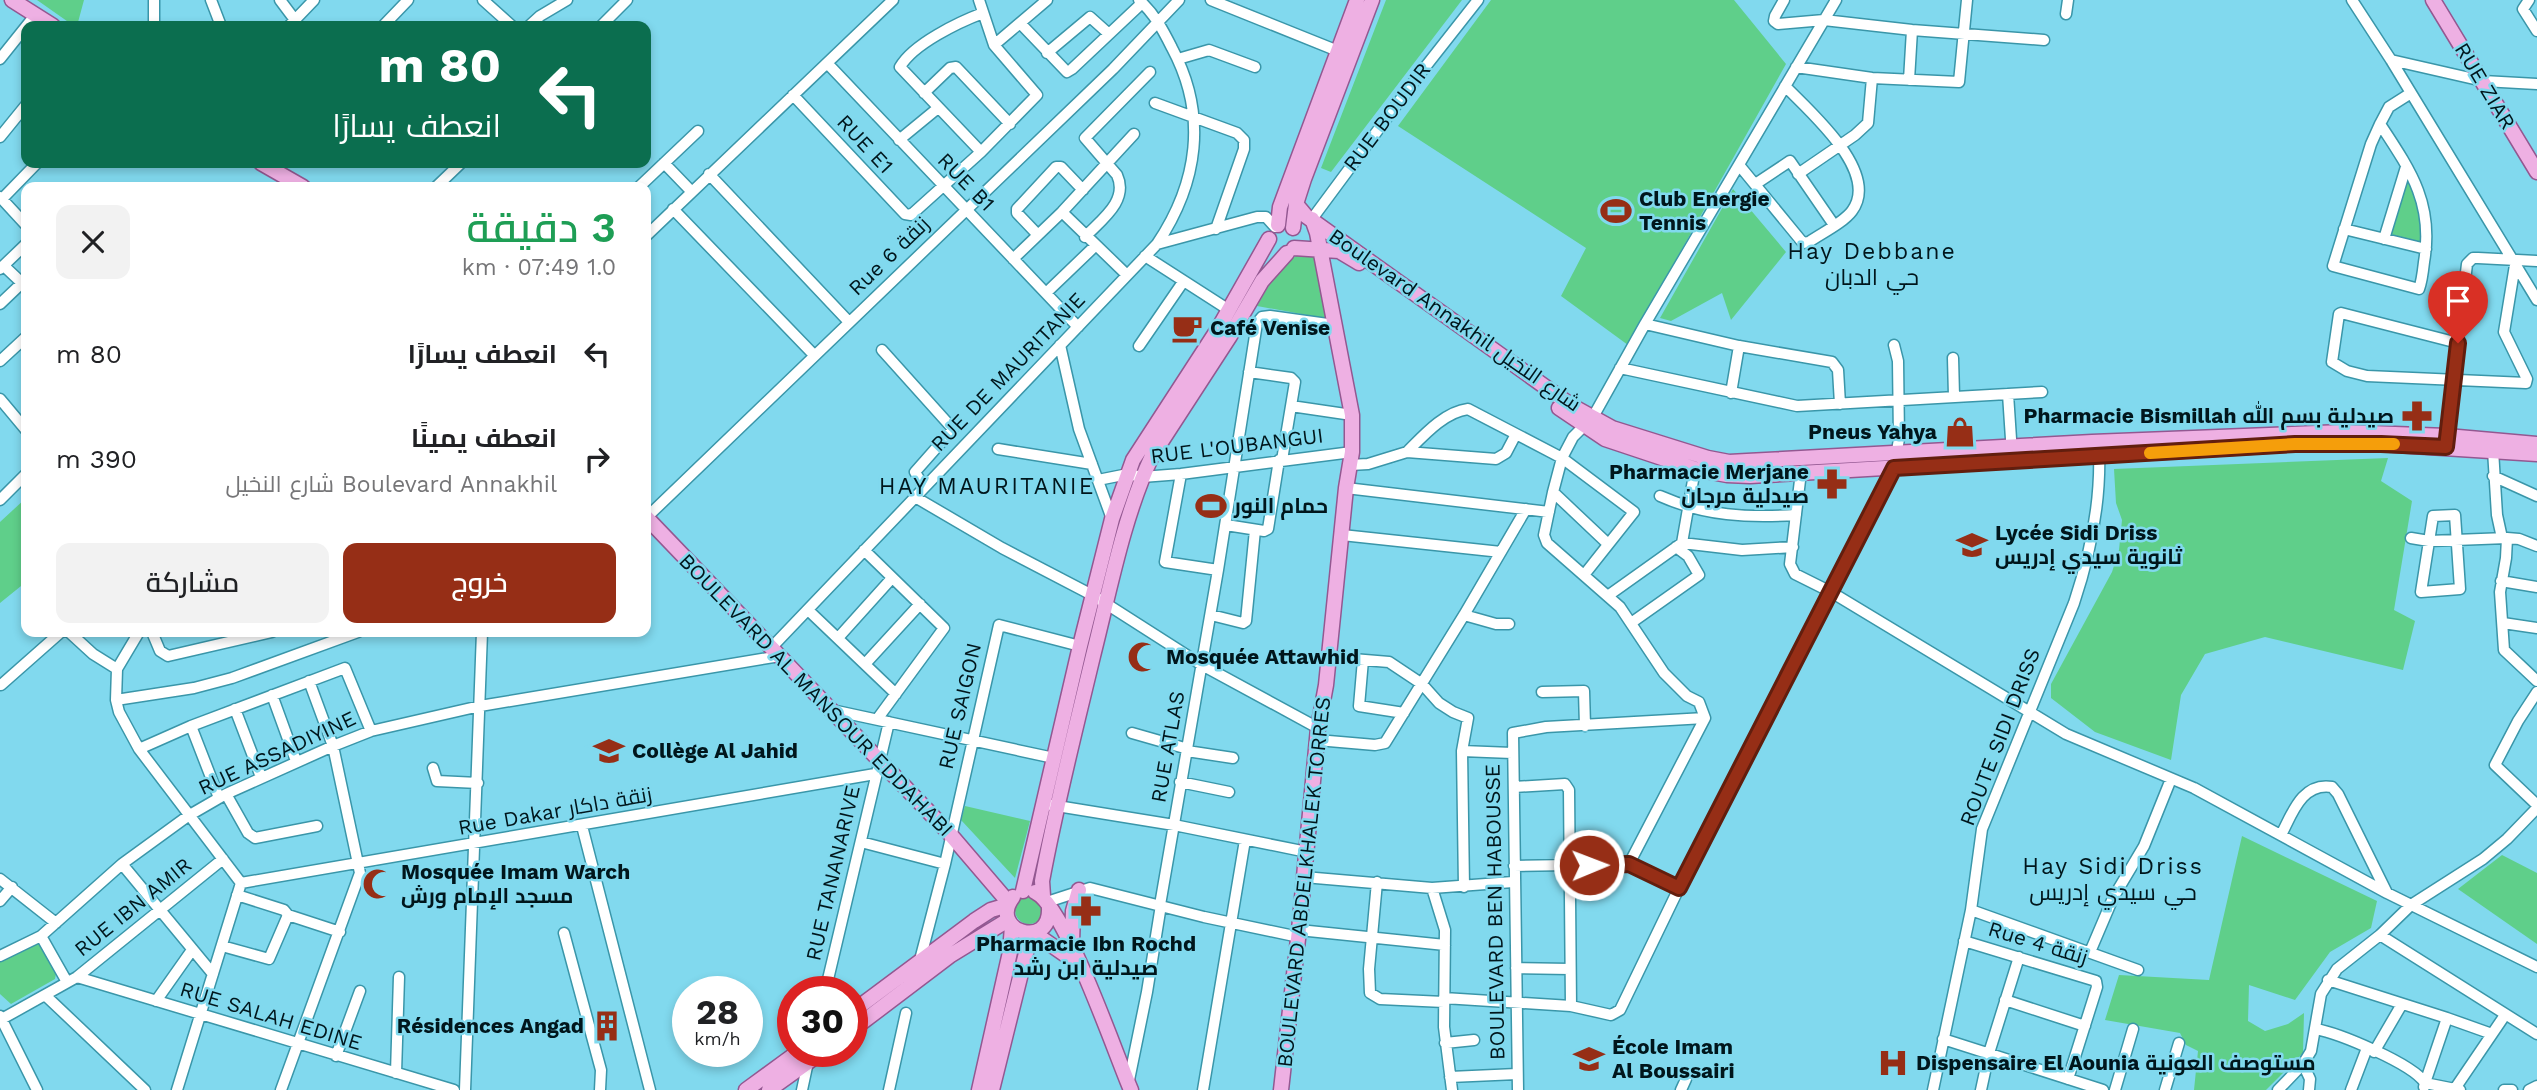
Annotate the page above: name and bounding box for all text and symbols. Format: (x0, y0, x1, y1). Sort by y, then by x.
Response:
text: 80 m (379, 36, 501, 94)
street label: RUE ZIAR (2450, 38, 2521, 134)
icon: left (525, 49, 616, 140)
street label: RUE BOUDIR (1338, 58, 1435, 176)
text: انعطف يسارًا (332, 107, 501, 145)
street label: RUE E1 (832, 109, 899, 178)
street label: RUE B1 (933, 147, 1000, 216)
place label: Club Energie Tennis (1639, 186, 1770, 235)
sports icon: Club Energie Tennis (1599, 194, 1633, 228)
text: 3 دقيقة (467, 203, 616, 252)
button: close (56, 205, 130, 279)
street label: Rue 6 زنقة (843, 211, 934, 300)
street label: Boulevard Annakhil شارع النخيل (1323, 223, 1586, 418)
district label: Hay Debbane حي الدبان (1787, 238, 1957, 295)
text: 1.0 km · 07:49 (462, 254, 616, 281)
pin (2428, 271, 2488, 343)
icon: arrive (2439, 282, 2477, 320)
street label: RUE DE MAURITANIE (925, 287, 1090, 456)
cafe icon: Café Venise (1170, 311, 1204, 345)
place label: Café Venise (1210, 315, 1330, 340)
icon: left (578, 335, 616, 373)
text: 80 m (56, 339, 122, 369)
text: انعطف يسارًا (408, 339, 557, 369)
pharmacy icon: Pharmacie Bismillah صيدلية بسم الله (2400, 399, 2434, 433)
place label: Pharmacie Bismillah صيدلية بسم الله (2024, 401, 2394, 430)
shop icon: Pneus Yahya (1943, 415, 1977, 449)
place label: Pneus Yahya (1808, 419, 1938, 444)
street label: RUE L'OUBANGUI (1149, 422, 1325, 469)
text: انعطف يمينًا (411, 423, 557, 453)
icon: right (578, 440, 616, 478)
text: 390 m (56, 444, 137, 474)
place label: Pharmacie Merjane صيدلية مرجان (1609, 459, 1809, 508)
pharmacy icon: Pharmacie Merjane صيدلية مرجان (1815, 467, 1849, 501)
text: Boulevard Annakhil شارع النخيل (226, 471, 557, 498)
district label: HAY MAURITANIE (879, 473, 1095, 500)
sports icon: حمام النور (1194, 489, 1228, 523)
place label: حمام النور (1233, 493, 1328, 520)
place label: Lycée Sidi Driss ثانوية سيدي إدريس (1995, 520, 2182, 574)
school or university icon: Lycée Sidi Driss ثانوية سيدي إدريس (1955, 528, 1989, 562)
button: مشاركة (56, 543, 329, 623)
button: خروج (343, 543, 616, 623)
street label: BOULEVARD AL MANSOUR EDDAHABI (674, 548, 959, 841)
street label: RUE SAIGON (933, 640, 986, 772)
mosque icon: Mosquée Attawhid (1126, 640, 1160, 674)
place label: Mosquée Attawhid (1166, 644, 1359, 669)
street label: ROUTE SIDI DRISS (1954, 645, 2045, 829)
street label: RUE ATLAS (1145, 689, 1190, 805)
street label: BOULEVARD ABDELKHALEK TORRES (1272, 695, 1335, 1068)
street label: RUE ASSADIYINE (194, 705, 359, 800)
school or university icon: Collège Al Jahid (592, 734, 626, 768)
place label: Collège Al Jahid (632, 738, 798, 763)
street label: BOULEVARD BEN HABOUSSE (1479, 764, 1510, 1060)
street label: Rue Dakar زنقة داكار (456, 781, 654, 840)
street label: RUE TANANARIVE (800, 783, 865, 963)
position arrow (1552, 828, 1626, 902)
street label: RUE IBN AMIR (69, 852, 196, 961)
district label: Hay Sidi Driss حي سيدي إدريس (2022, 853, 2204, 910)
place label: Mosquée Imam Warch مسجد الإمام ورش (401, 859, 630, 910)
mosque icon: Mosquée Imam Warch مسجد الإمام ورش (361, 867, 395, 901)
pharmacy icon: Pharmacie Ibn Rochd صيدلية ابن رشد (1069, 894, 1103, 928)
street label: Rue 4 زنقة (1985, 916, 2091, 969)
place label: Pharmacie Ibn Rochd صيدلية ابن رشد (976, 931, 1196, 980)
street label: RUE SALAH EDINE (177, 976, 365, 1055)
speed limit sign: 30 (777, 976, 868, 1067)
text: 28 (696, 991, 739, 1033)
building icon: Résidences Angad (590, 1009, 624, 1043)
place label: Résidences Angad (397, 1013, 584, 1038)
text: km/h (694, 1028, 741, 1049)
place label: École Imam Al Boussairi (1612, 1034, 1735, 1083)
school or university icon: École Imam Al Boussairi (1572, 1042, 1606, 1076)
hospital icon: Dispensaire El Aounia مستوصف العونية (1876, 1046, 1910, 1080)
place label: Dispensaire El Aounia مستوصف العونية (1916, 1050, 2316, 1076)

